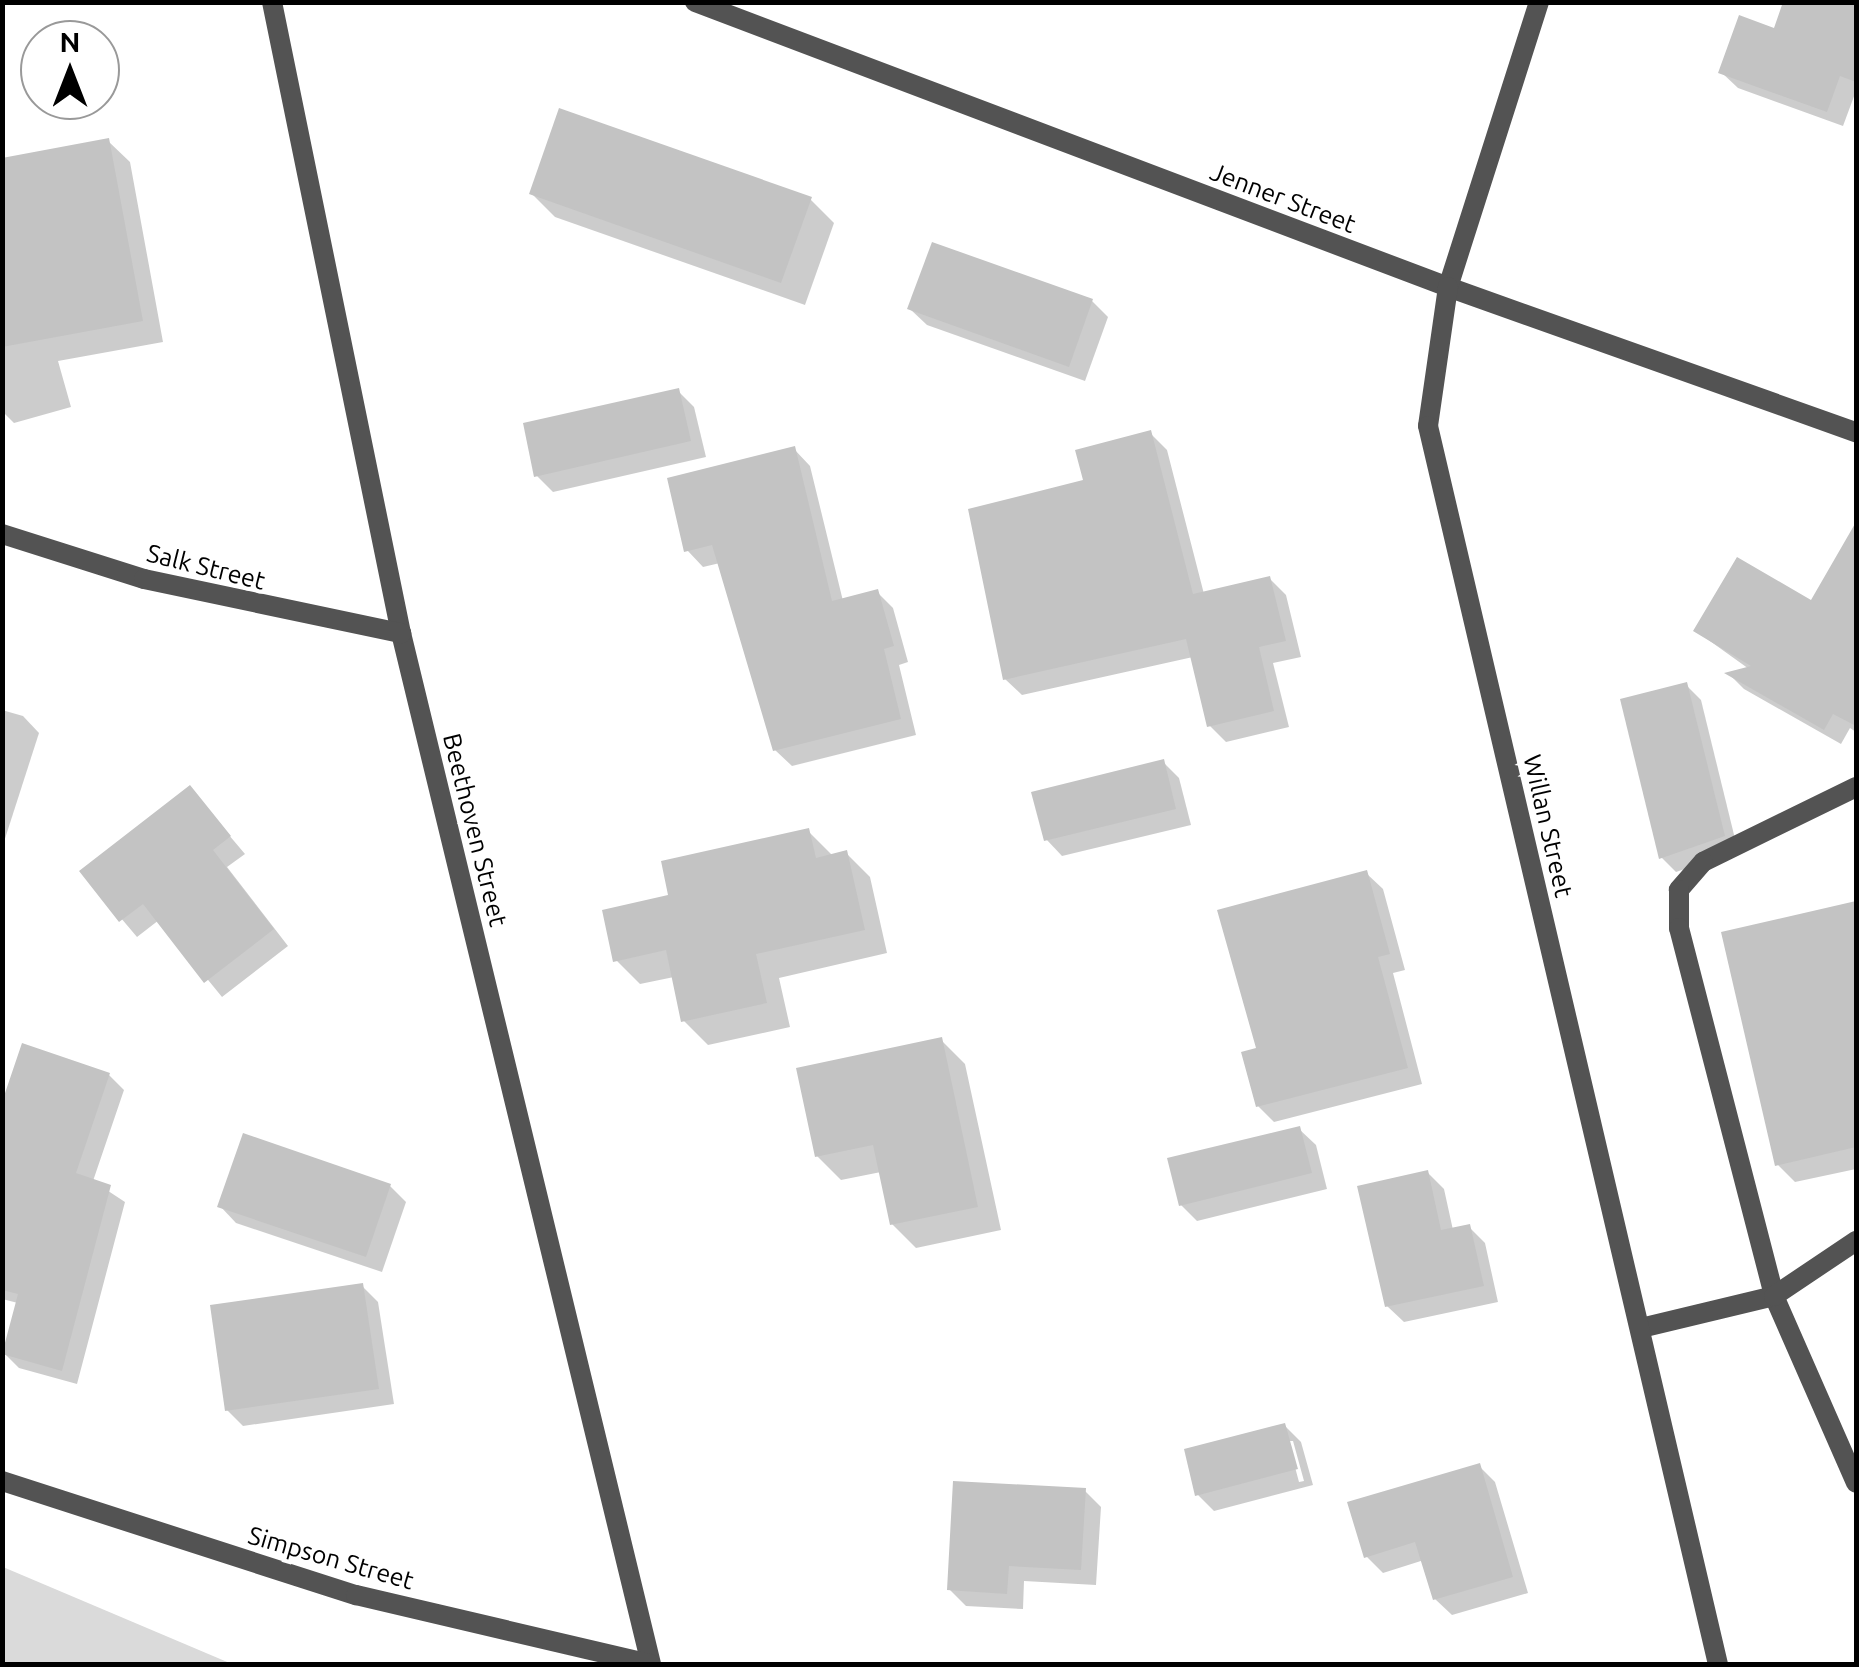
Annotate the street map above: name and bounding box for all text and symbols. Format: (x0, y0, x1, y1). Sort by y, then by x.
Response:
north arrow (20, 20, 120, 120)
text: N (60, 26, 80, 57)
street label: Jenner Street (1206, 157, 1360, 239)
street label: Salk Street (144, 538, 268, 596)
street label: Beethoven Street (437, 730, 513, 930)
street label: Willan Street (1517, 752, 1579, 900)
street label: Simpson Street (245, 1520, 417, 1596)

